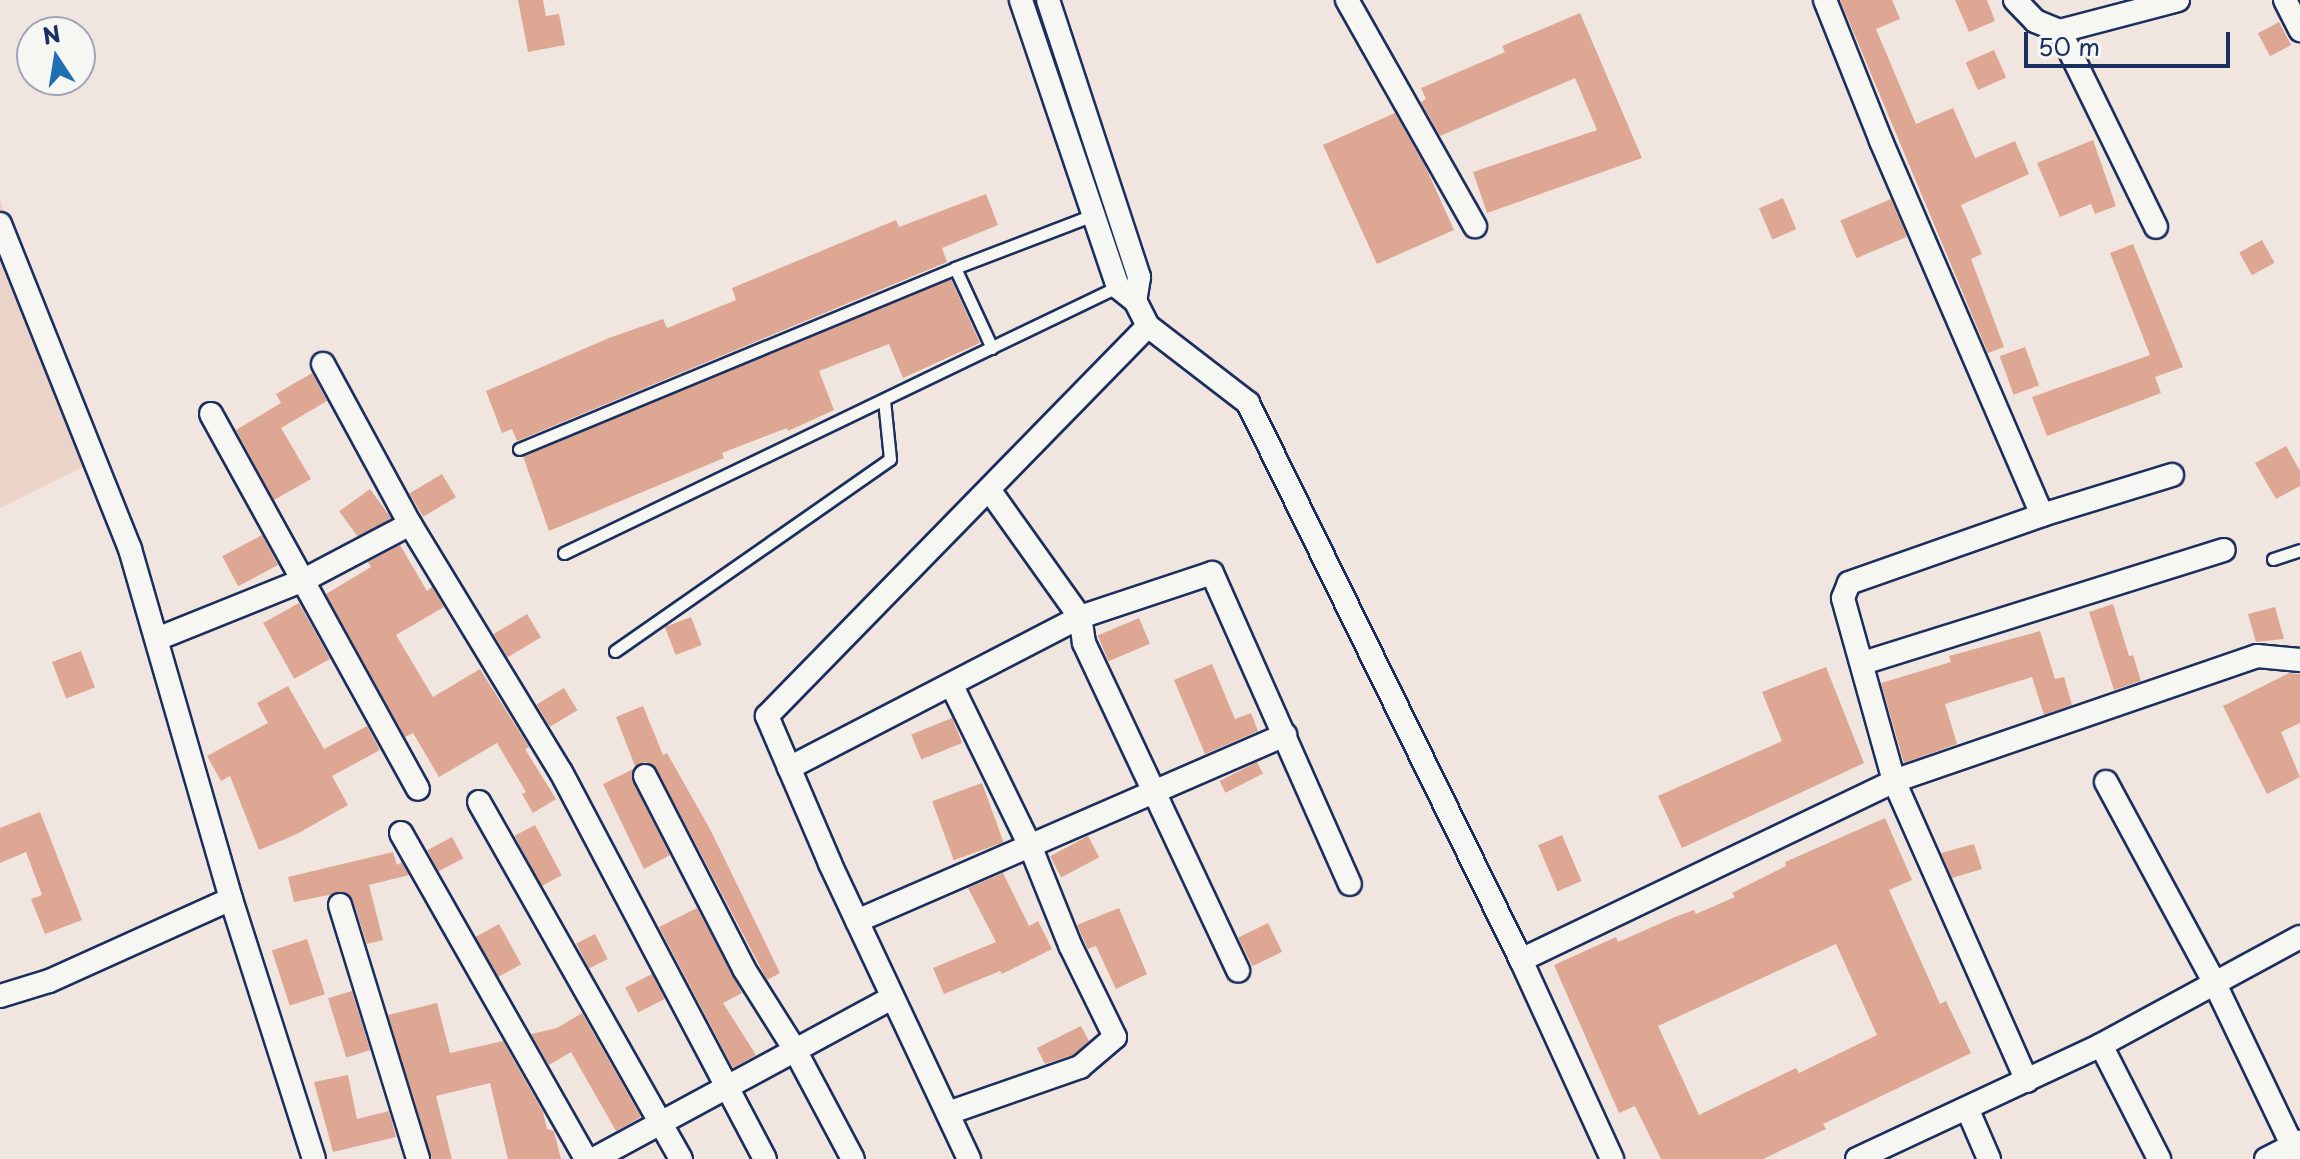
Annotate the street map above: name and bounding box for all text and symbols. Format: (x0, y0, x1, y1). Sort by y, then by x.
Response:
north arrow (16, 16, 96, 96)
text: N (39, 16, 63, 52)
scale bar (2028, 16, 2234, 66)
text: 50 m (2038, 28, 2100, 64)

